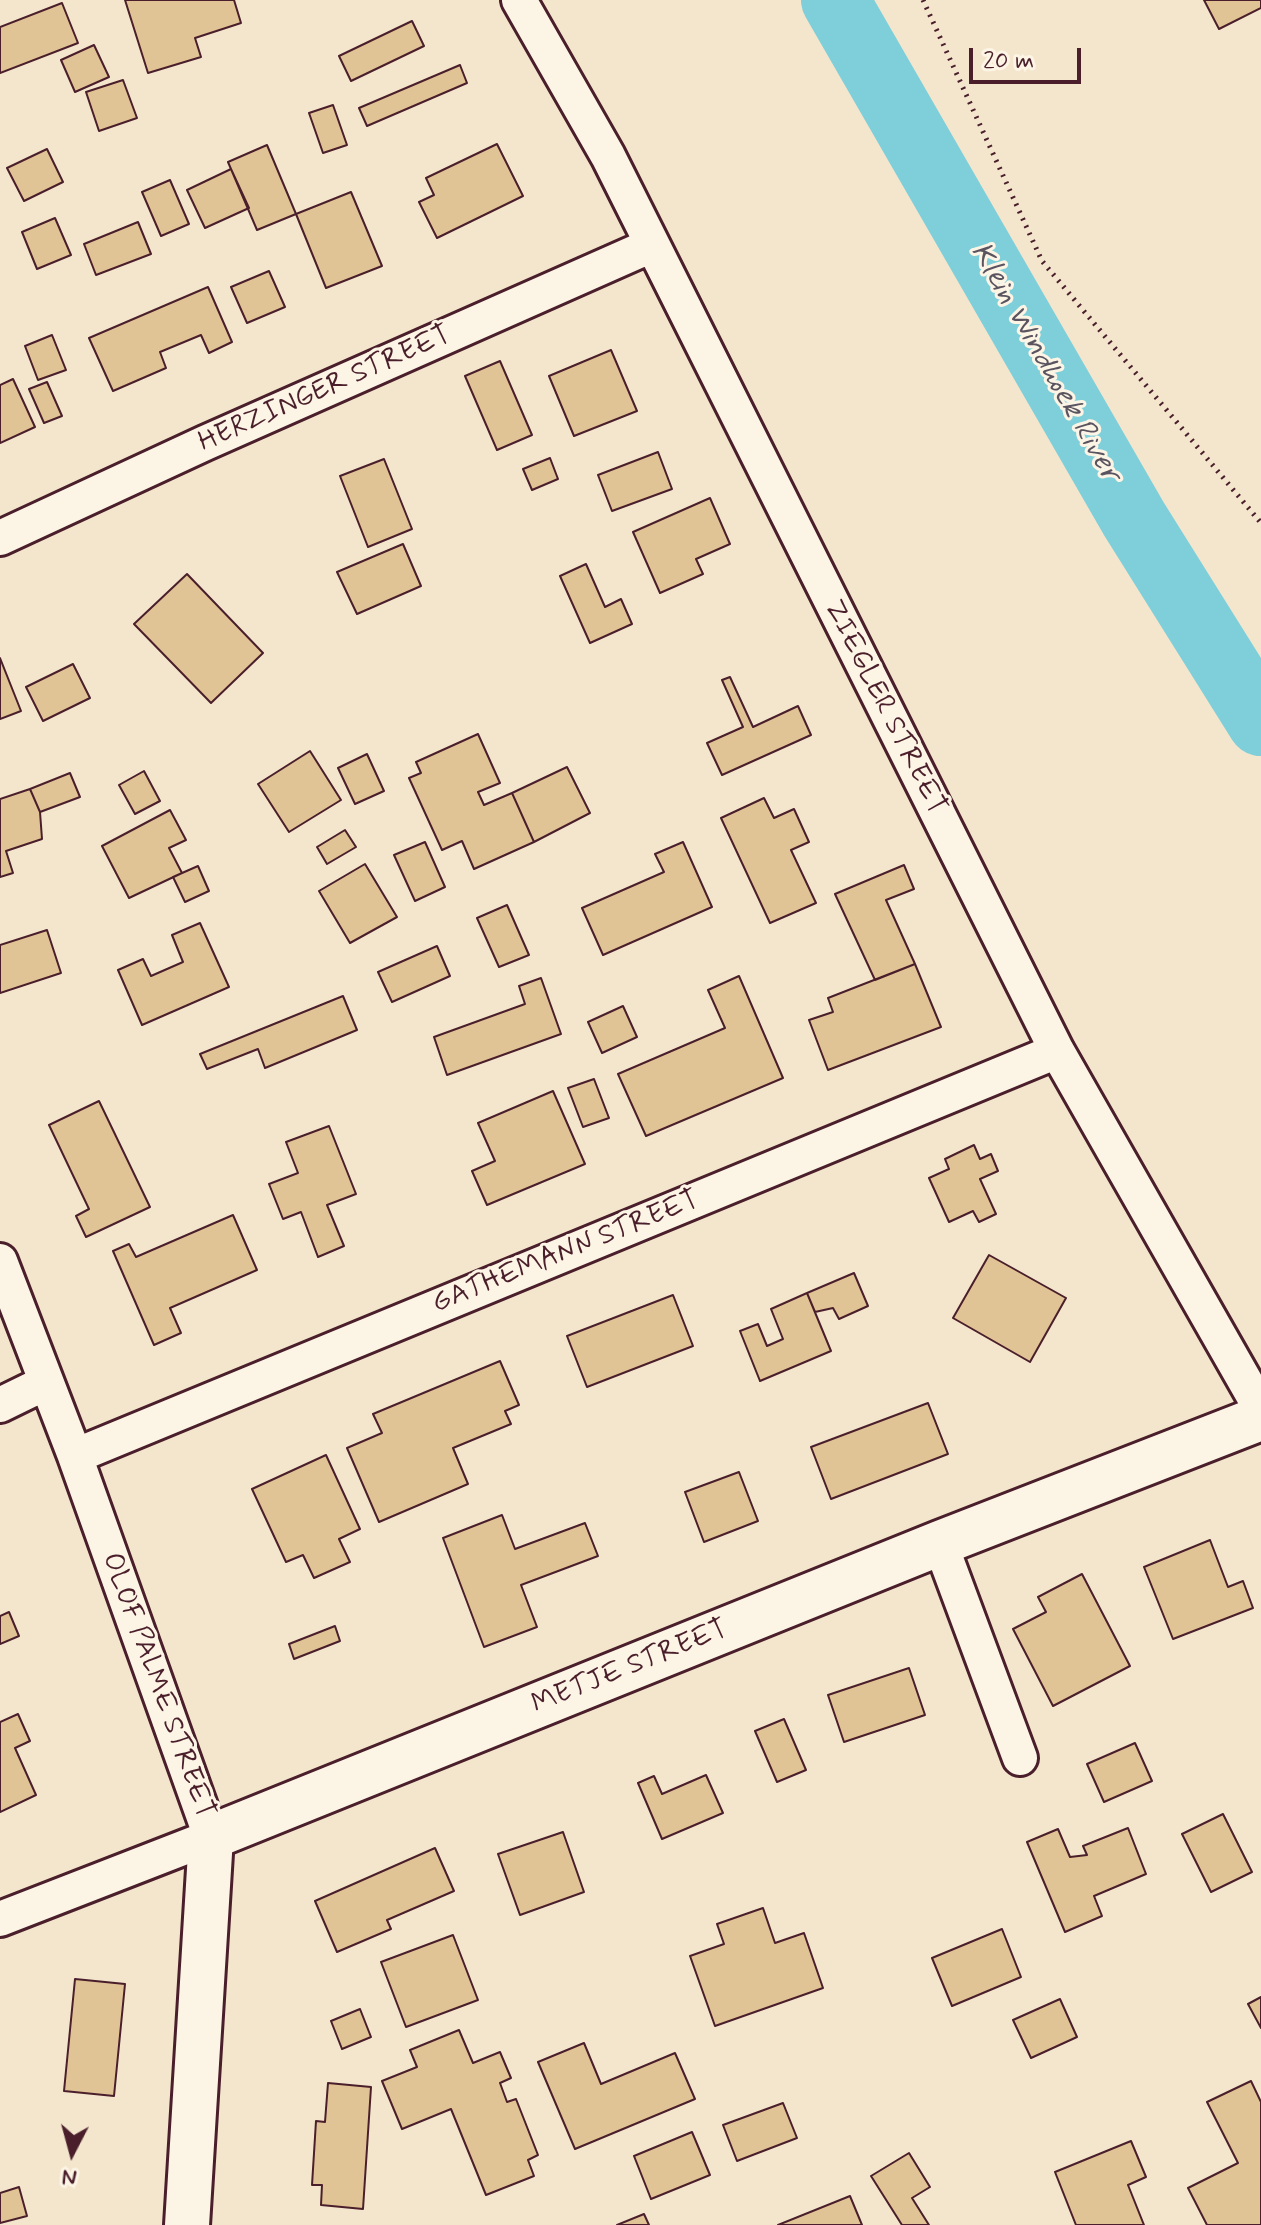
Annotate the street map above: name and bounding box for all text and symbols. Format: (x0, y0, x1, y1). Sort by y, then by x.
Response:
scale bar (973, 32, 1085, 82)
text: 20 m (983, 46, 1034, 77)
water label: Klein Windhoek River (961, 237, 1127, 489)
street label: HERZINGER STREET (194, 319, 456, 461)
street label: ZIEGLER STREET (815, 595, 953, 821)
street label: GATHEMANN STREET (428, 1184, 704, 1322)
street label: OLOF PALME STREET (93, 1548, 221, 1824)
street label: METJE STREET (527, 1613, 733, 1723)
north arrow (32, 2113, 112, 2193)
text: N (61, 2162, 78, 2192)

